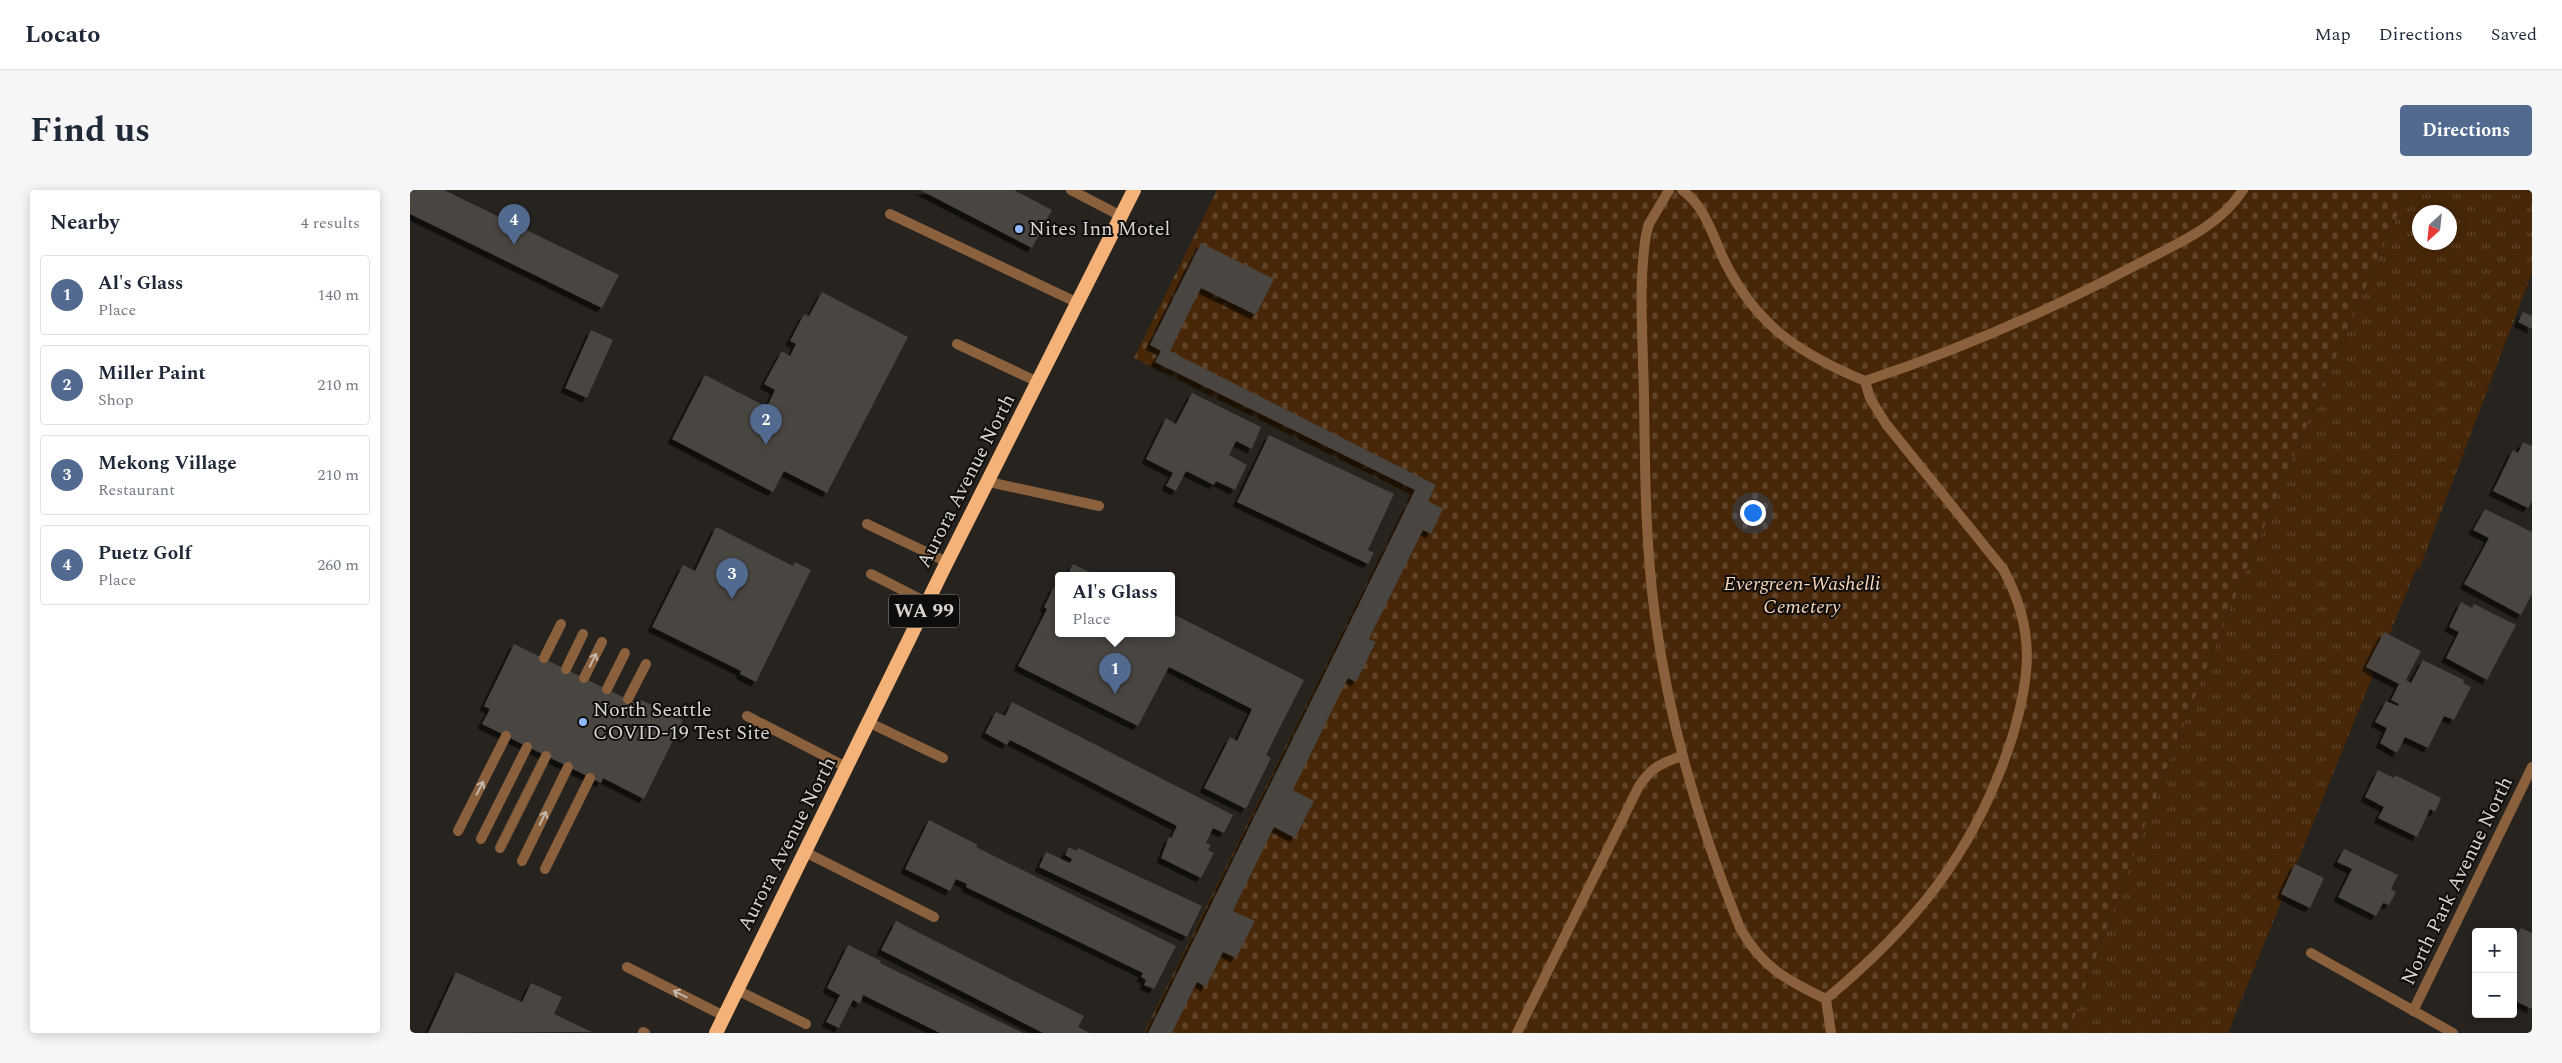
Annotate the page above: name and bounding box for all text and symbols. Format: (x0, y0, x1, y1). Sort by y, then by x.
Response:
text: Locato (25, 17, 100, 53)
text: Map (2315, 21, 2351, 48)
text: Directions (2379, 21, 2463, 48)
text: Saved (2491, 21, 2537, 48)
text: Find us (30, 104, 150, 157)
button: Directions (2400, 105, 2532, 156)
pin: 4 (498, 204, 530, 245)
north arrow (2412, 205, 2457, 250)
text: Nearby (50, 207, 120, 239)
text: 4 results (301, 211, 360, 235)
place label: Nites Inn Motel (1029, 214, 1170, 244)
marker: Nites Inn Motel (1013, 223, 1025, 235)
text: Al's Glass (98, 269, 183, 298)
text: 1 (63, 283, 71, 307)
text: 140 m (317, 283, 359, 307)
text: Place (98, 298, 136, 322)
text: Miller Paint (98, 359, 206, 388)
text: 2 (63, 373, 71, 397)
text: 210 m (317, 373, 359, 397)
text: Shop (98, 388, 134, 412)
street label: Aurora Avenue North (909, 389, 1023, 573)
pin: 2 (750, 404, 782, 445)
text: Mekong Village (98, 449, 237, 478)
text: 3 (63, 463, 71, 487)
text: 210 m (317, 463, 359, 487)
text: Restaurant (98, 478, 175, 502)
your location (1740, 500, 1766, 526)
text: Puetz Golf (98, 539, 191, 568)
text: 4 (63, 553, 71, 577)
text: 260 m (317, 553, 359, 577)
pin: 3 (716, 558, 748, 599)
text: Place (98, 568, 136, 592)
park label: Evergreen-Washelli Cemetery (1724, 569, 1881, 622)
popup (1055, 572, 1175, 637)
text: Al's Glass (1072, 578, 1158, 607)
road number: WA 99 (889, 594, 959, 628)
text: Place (1072, 607, 1110, 631)
one-way arrow (588, 653, 598, 668)
pin: 1 (1099, 653, 1131, 694)
place label: North Seattle COVID-19 Test Site (593, 695, 770, 748)
marker: North Seattle COVID-19 Test Site (577, 716, 589, 728)
street label: Aurora Avenue North (730, 752, 844, 936)
street label: North Park Avenue North (2393, 771, 2521, 991)
one-way arrow (475, 780, 485, 795)
one-way arrow (539, 811, 548, 826)
map controls (2472, 928, 2517, 1018)
button: + (2472, 928, 2517, 973)
button: − (2472, 973, 2517, 1018)
one-way arrow (673, 989, 688, 999)

